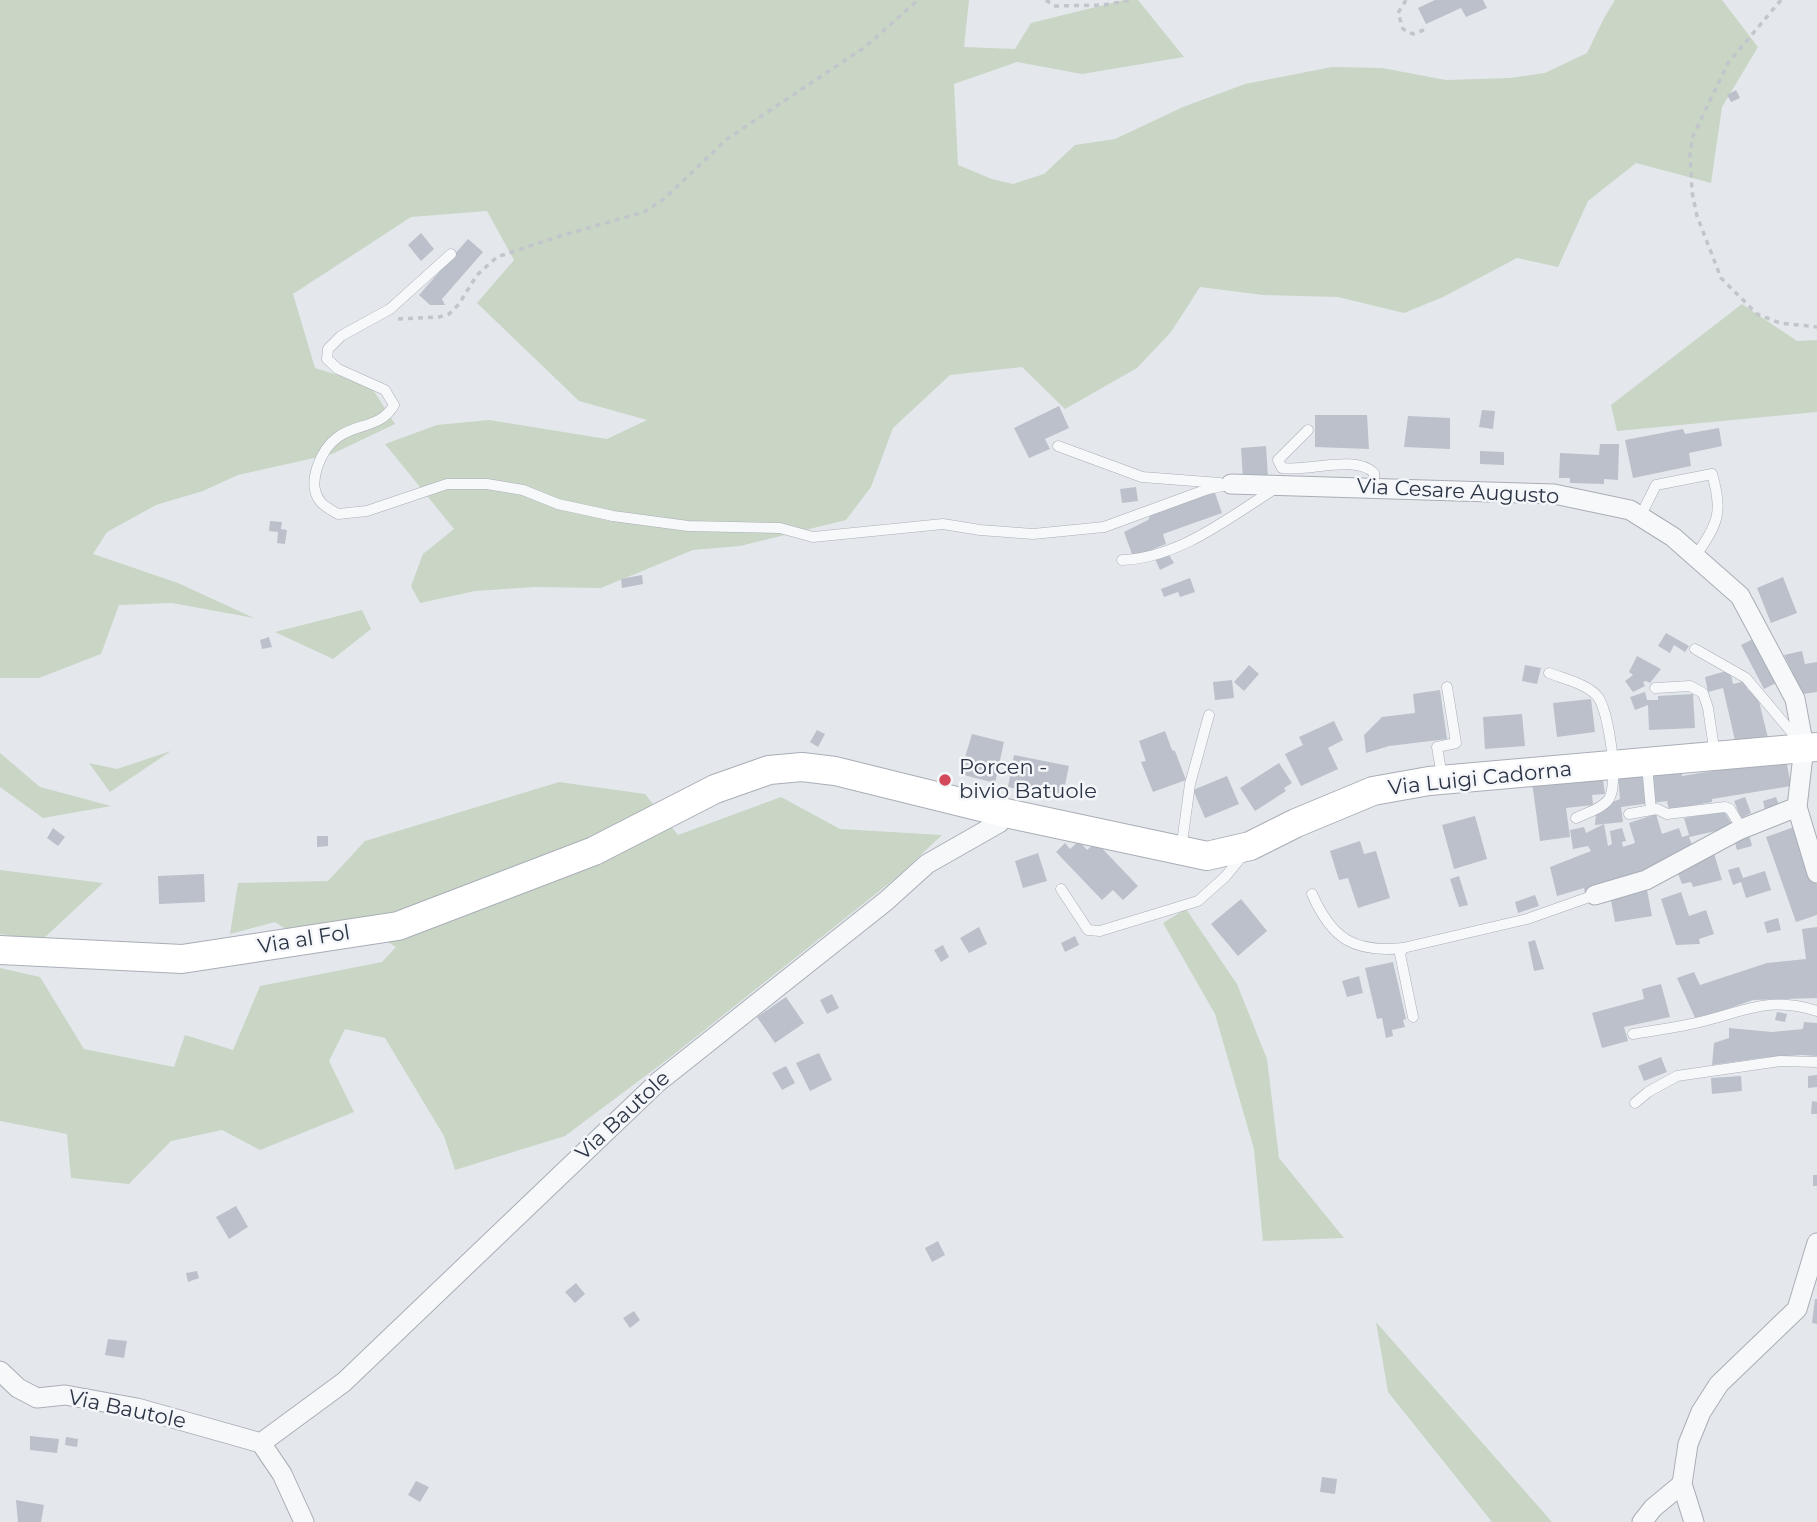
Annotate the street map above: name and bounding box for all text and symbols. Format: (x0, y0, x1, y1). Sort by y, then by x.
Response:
street label: Via Cesare Augusto (1356, 474, 1560, 510)
place label: Porcen - bivio Batuole (959, 755, 1097, 805)
street label: Via Luigi Cadorna (1387, 757, 1573, 801)
marker: Porcen - bivio Batuole (937, 772, 953, 788)
street label: Via al Fol (256, 920, 352, 960)
street label: Via Bautole (571, 1066, 675, 1166)
street label: Via Bautole (66, 1385, 188, 1435)

